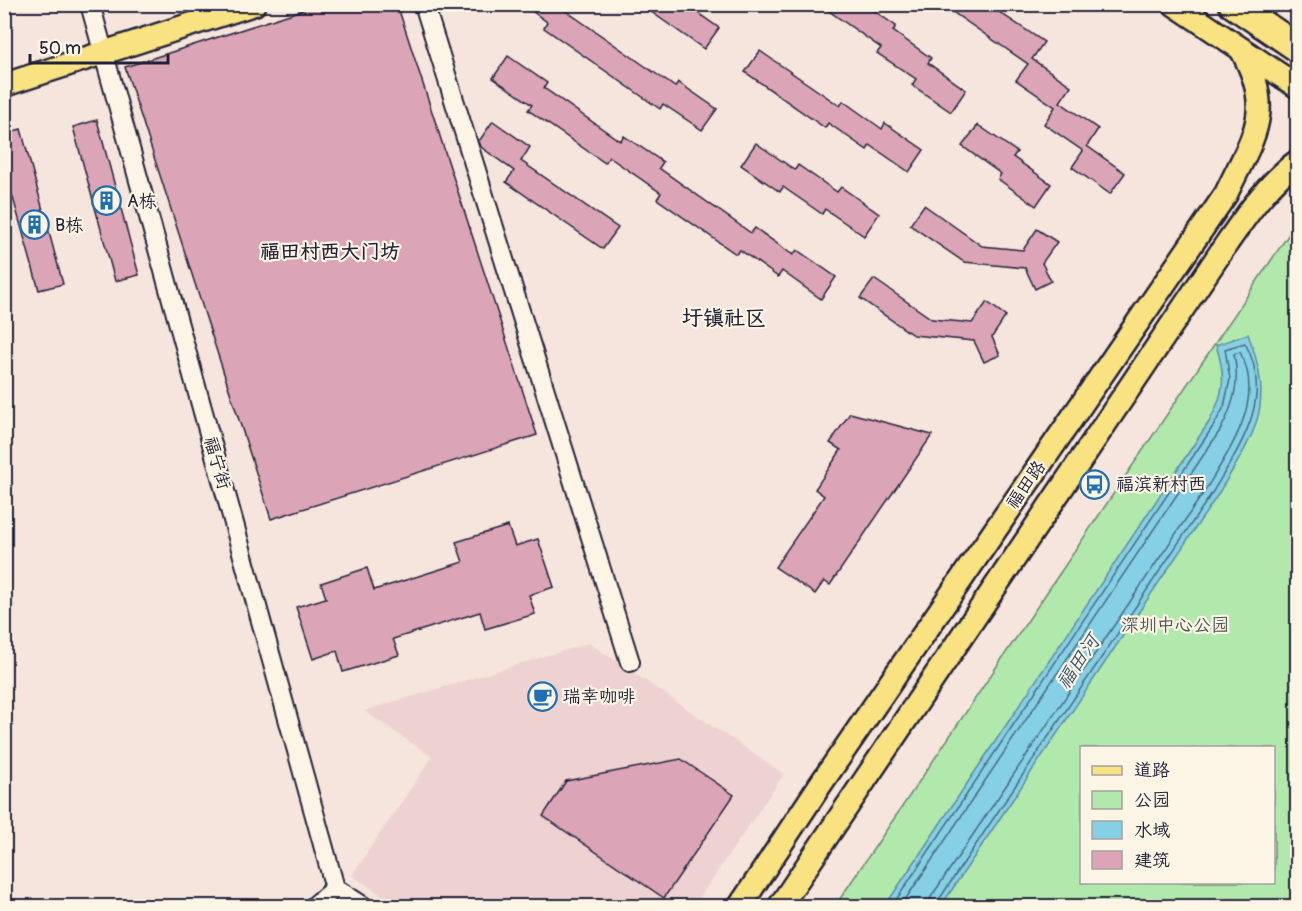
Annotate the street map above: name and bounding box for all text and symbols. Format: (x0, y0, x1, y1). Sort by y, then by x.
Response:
scale bar (30, 27, 168, 65)
text: 50 m (39, 37, 81, 60)
building icon: A栋 (90, 185, 122, 217)
place label: A栋 (127, 190, 157, 213)
building icon: B栋 (18, 209, 50, 241)
place label: B栋 (55, 214, 83, 237)
district label: 福田村西大门坊 (260, 239, 400, 264)
district label: 圩镇社区 (682, 305, 766, 332)
street label: 福宁街 (199, 434, 235, 492)
street label: 福田路 (1001, 456, 1051, 514)
bus stop icon: 福滨新村西 (1079, 468, 1111, 500)
place label: 福滨新村西 (1116, 473, 1206, 496)
park label: 深圳中心公园 (1121, 614, 1229, 637)
water label: 福田河 (1051, 628, 1107, 694)
cafe icon: 瑞幸咖啡 (526, 680, 558, 712)
place label: 瑞幸咖啡 (563, 685, 635, 708)
legend (1080, 746, 1275, 884)
text: 道路 (1134, 759, 1170, 782)
text: 公园 (1134, 789, 1170, 812)
text: 水域 (1134, 819, 1170, 842)
text: 建筑 (1134, 849, 1170, 872)

